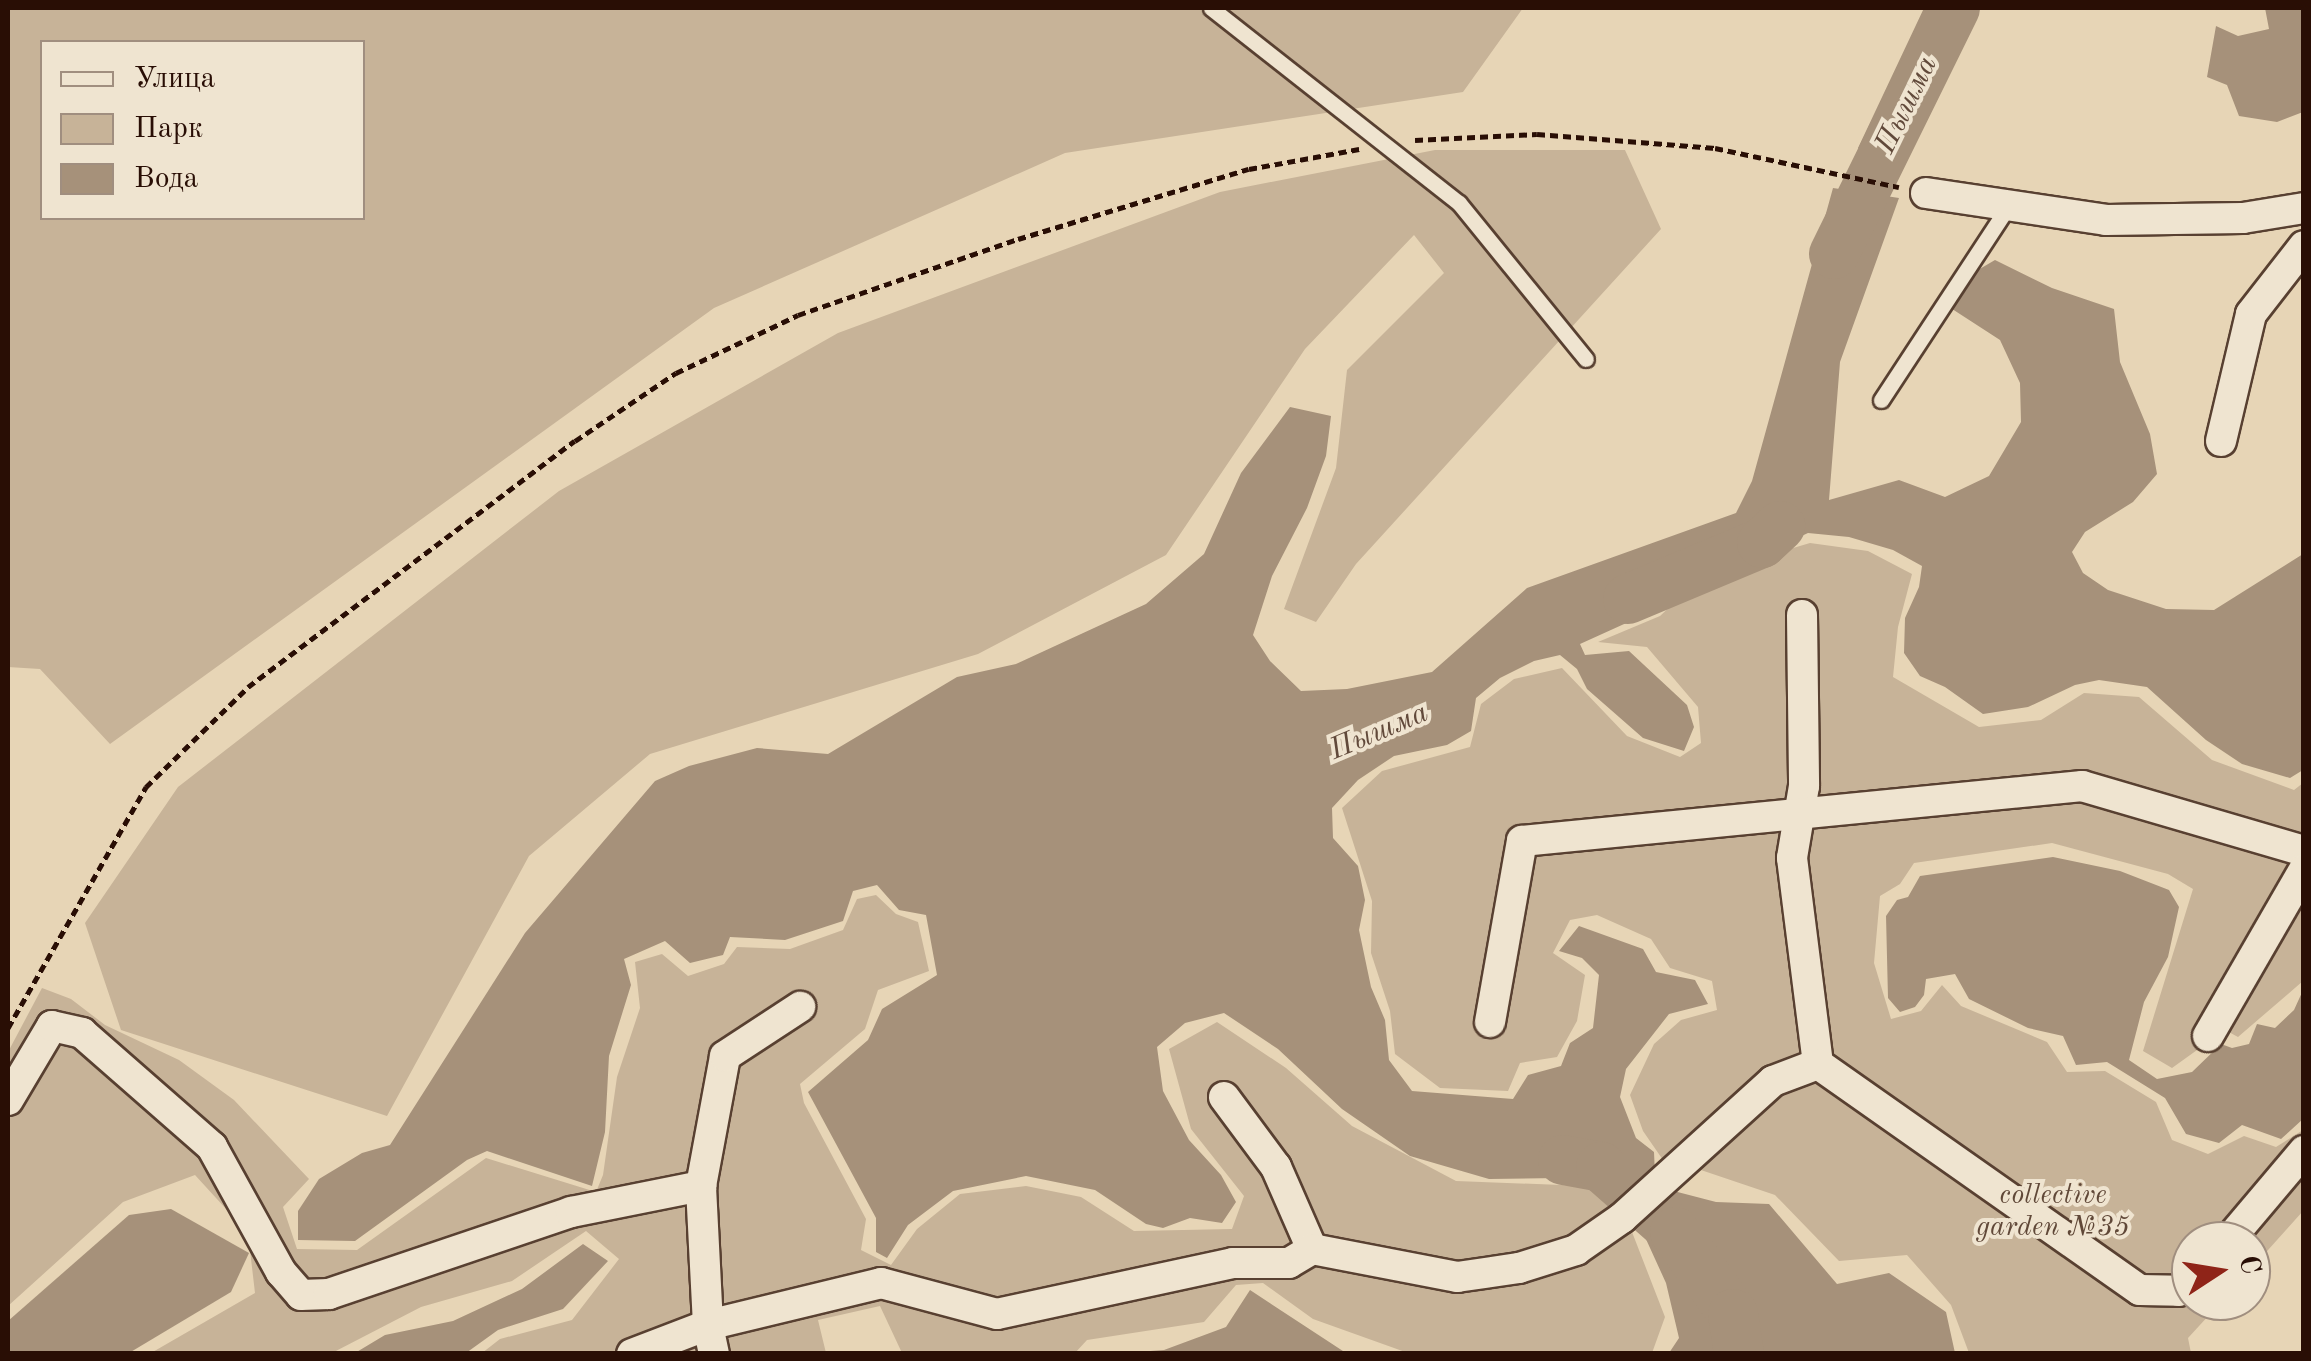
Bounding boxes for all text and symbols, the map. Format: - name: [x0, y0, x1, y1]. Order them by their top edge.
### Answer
- legend: [40, 40, 365, 220]
- water label: Пышма: [1868, 50, 1946, 160]
- text: Улица: [134, 64, 215, 94]
- text: Парк: [134, 114, 203, 144]
- text: Вода: [134, 164, 198, 194]
- water label: Пышма: [1324, 695, 1434, 769]
- park label: collective garden №35: [1976, 1179, 2130, 1245]
- north arrow: [2171, 1221, 2271, 1321]
- text: С: [2233, 1253, 2264, 1277]

